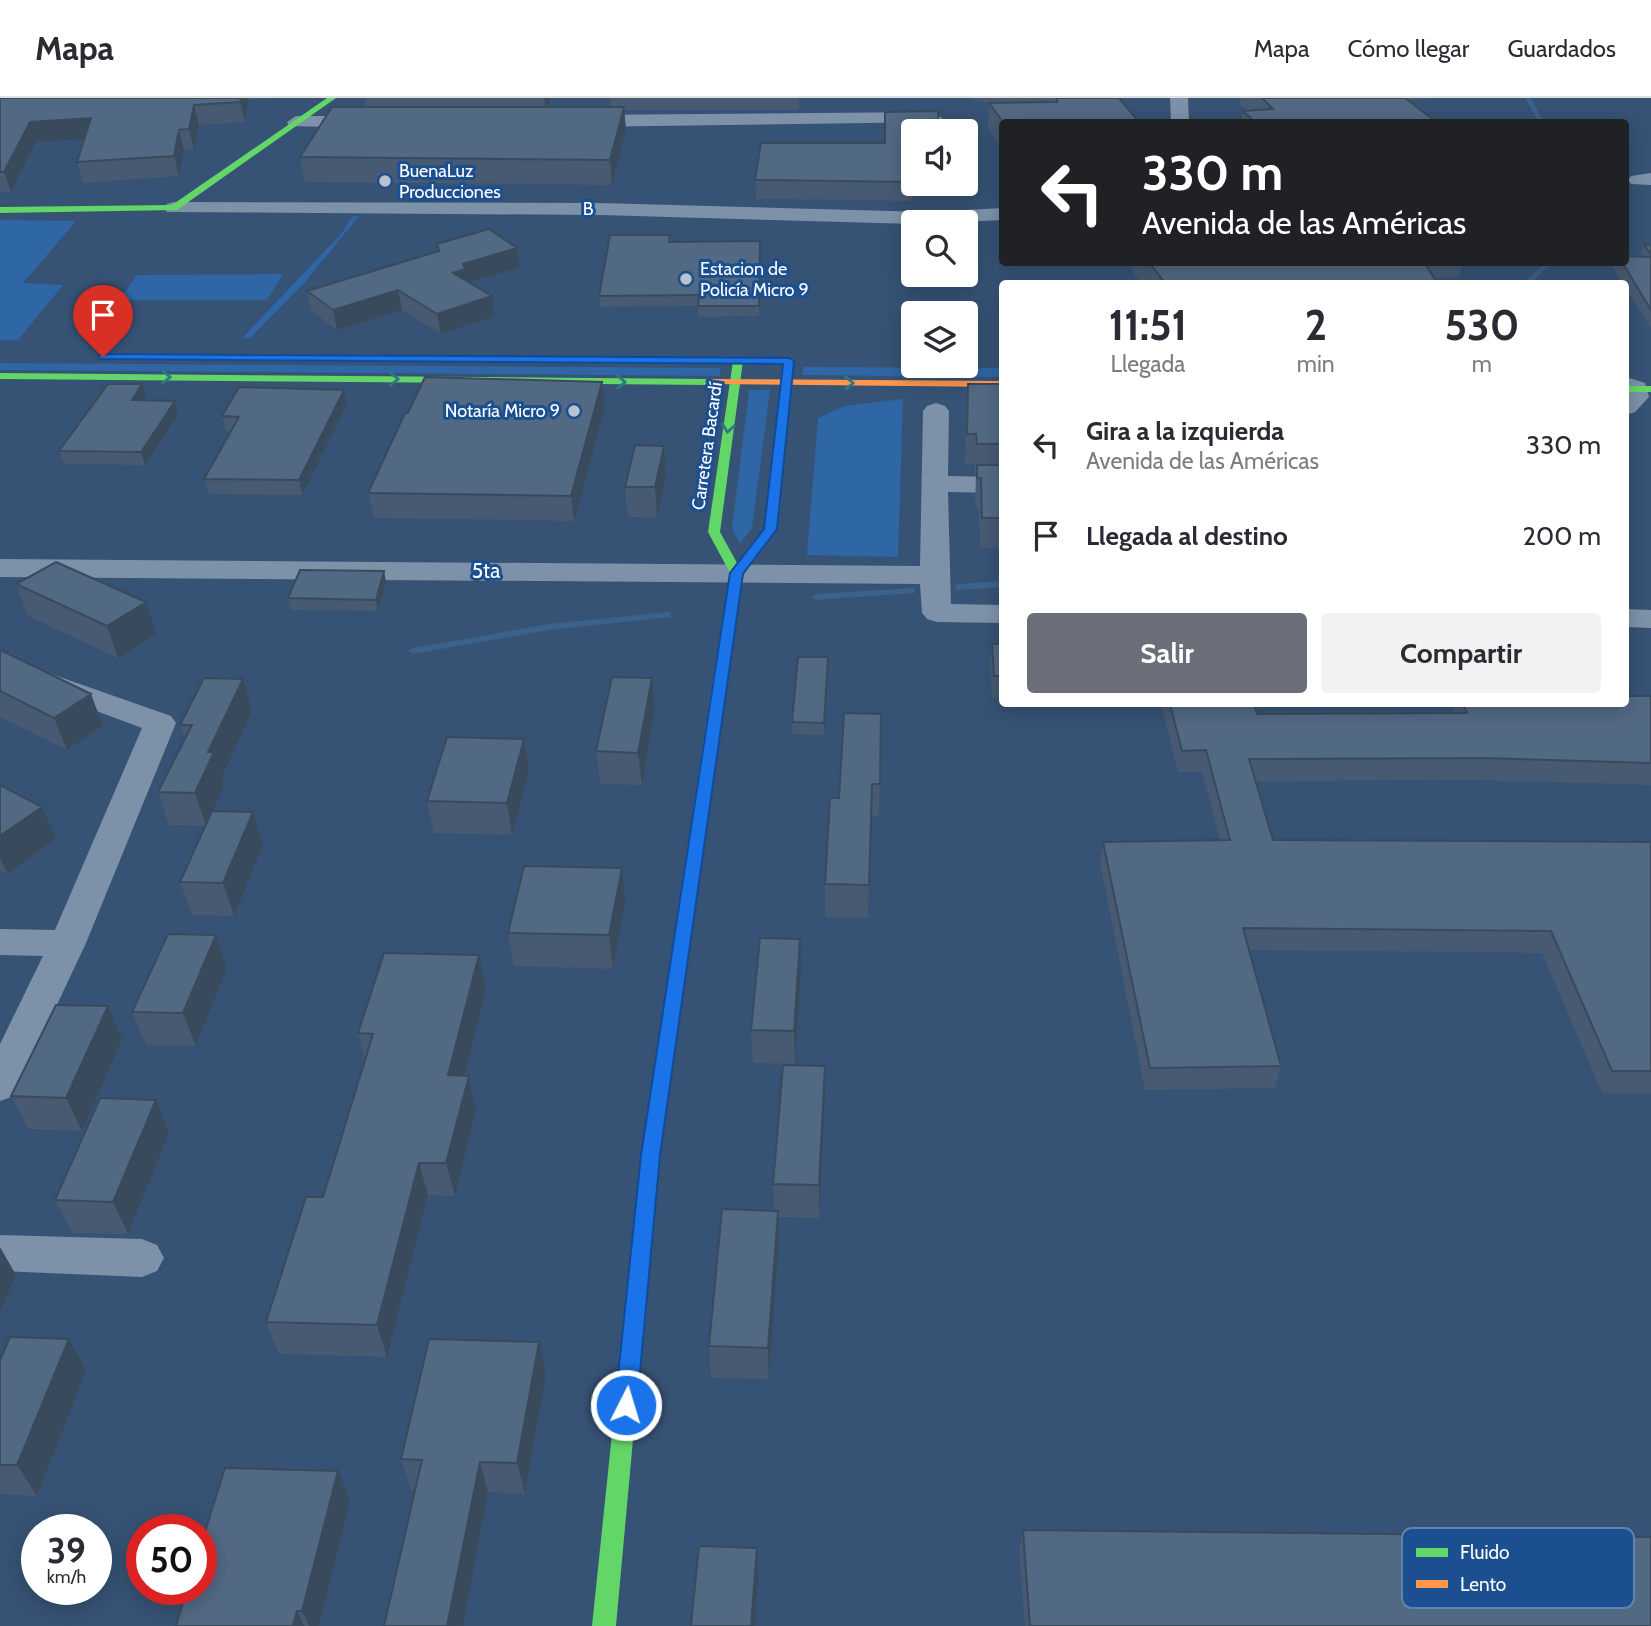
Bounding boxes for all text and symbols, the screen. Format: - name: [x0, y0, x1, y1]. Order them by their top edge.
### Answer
- text: Mapa: [35, 28, 114, 68]
- text: Mapa: [1254, 34, 1310, 63]
- text: Cómo llegar: [1348, 34, 1469, 63]
- text: Guardados: [1507, 34, 1616, 63]
- map controls: [901, 119, 978, 378]
- button: sound: [901, 119, 978, 196]
- text: 330 m: [1142, 143, 1283, 202]
- icon: left: [1027, 147, 1118, 238]
- place label: BuenaLuz Producciones: [399, 160, 501, 203]
- marker: BuenaLuz Producciones: [377, 173, 393, 189]
- street label: B: [583, 198, 594, 220]
- text: Avenida de las Américas: [1142, 203, 1466, 242]
- button: search: [901, 210, 978, 287]
- place label: Estacion de Policía Micro 9: [700, 258, 809, 301]
- marker: Estacion de Policía Micro 9: [678, 271, 694, 287]
- pin: [73, 285, 133, 357]
- icon: arrive: [84, 296, 122, 334]
- text: 11:51: [1109, 299, 1187, 351]
- text: 2: [1305, 299, 1327, 351]
- text: 530: [1444, 299, 1519, 351]
- button: layers: [901, 301, 978, 378]
- text: Llegada: [1110, 350, 1185, 378]
- text: min: [1297, 350, 1335, 378]
- text: m: [1472, 350, 1492, 378]
- one-way arrow: [161, 369, 172, 385]
- one-way arrow: [388, 372, 399, 387]
- one-way arrow: [616, 374, 627, 390]
- one-way arrow: [844, 375, 854, 391]
- street label: Carretera Bacardí: [687, 380, 727, 511]
- place label: Notaría Micro 9: [445, 400, 560, 422]
- marker: Notaría Micro 9: [566, 403, 582, 419]
- text: Gira a la izquierda: [1086, 415, 1284, 447]
- one-way arrow: [721, 422, 736, 434]
- icon: left: [1027, 426, 1065, 464]
- text: 330 m: [1526, 429, 1601, 461]
- text: Avenida de las Américas: [1086, 447, 1319, 475]
- icon: arrive: [1027, 517, 1065, 555]
- text: Llegada al destino: [1086, 520, 1288, 552]
- text: 200 m: [1522, 520, 1601, 552]
- street label: 5ta: [472, 558, 500, 583]
- button: Salir: [1027, 613, 1307, 693]
- button: Compartir: [1321, 613, 1601, 693]
- position arrow: [589, 1368, 663, 1442]
- speed limit sign: 50: [126, 1514, 217, 1605]
- legend: [1402, 1528, 1634, 1608]
- text: 39: [47, 1529, 86, 1572]
- text: Fluido: [1460, 1541, 1509, 1564]
- text: km/h: [47, 1566, 86, 1588]
- text: Lento: [1460, 1573, 1506, 1596]

